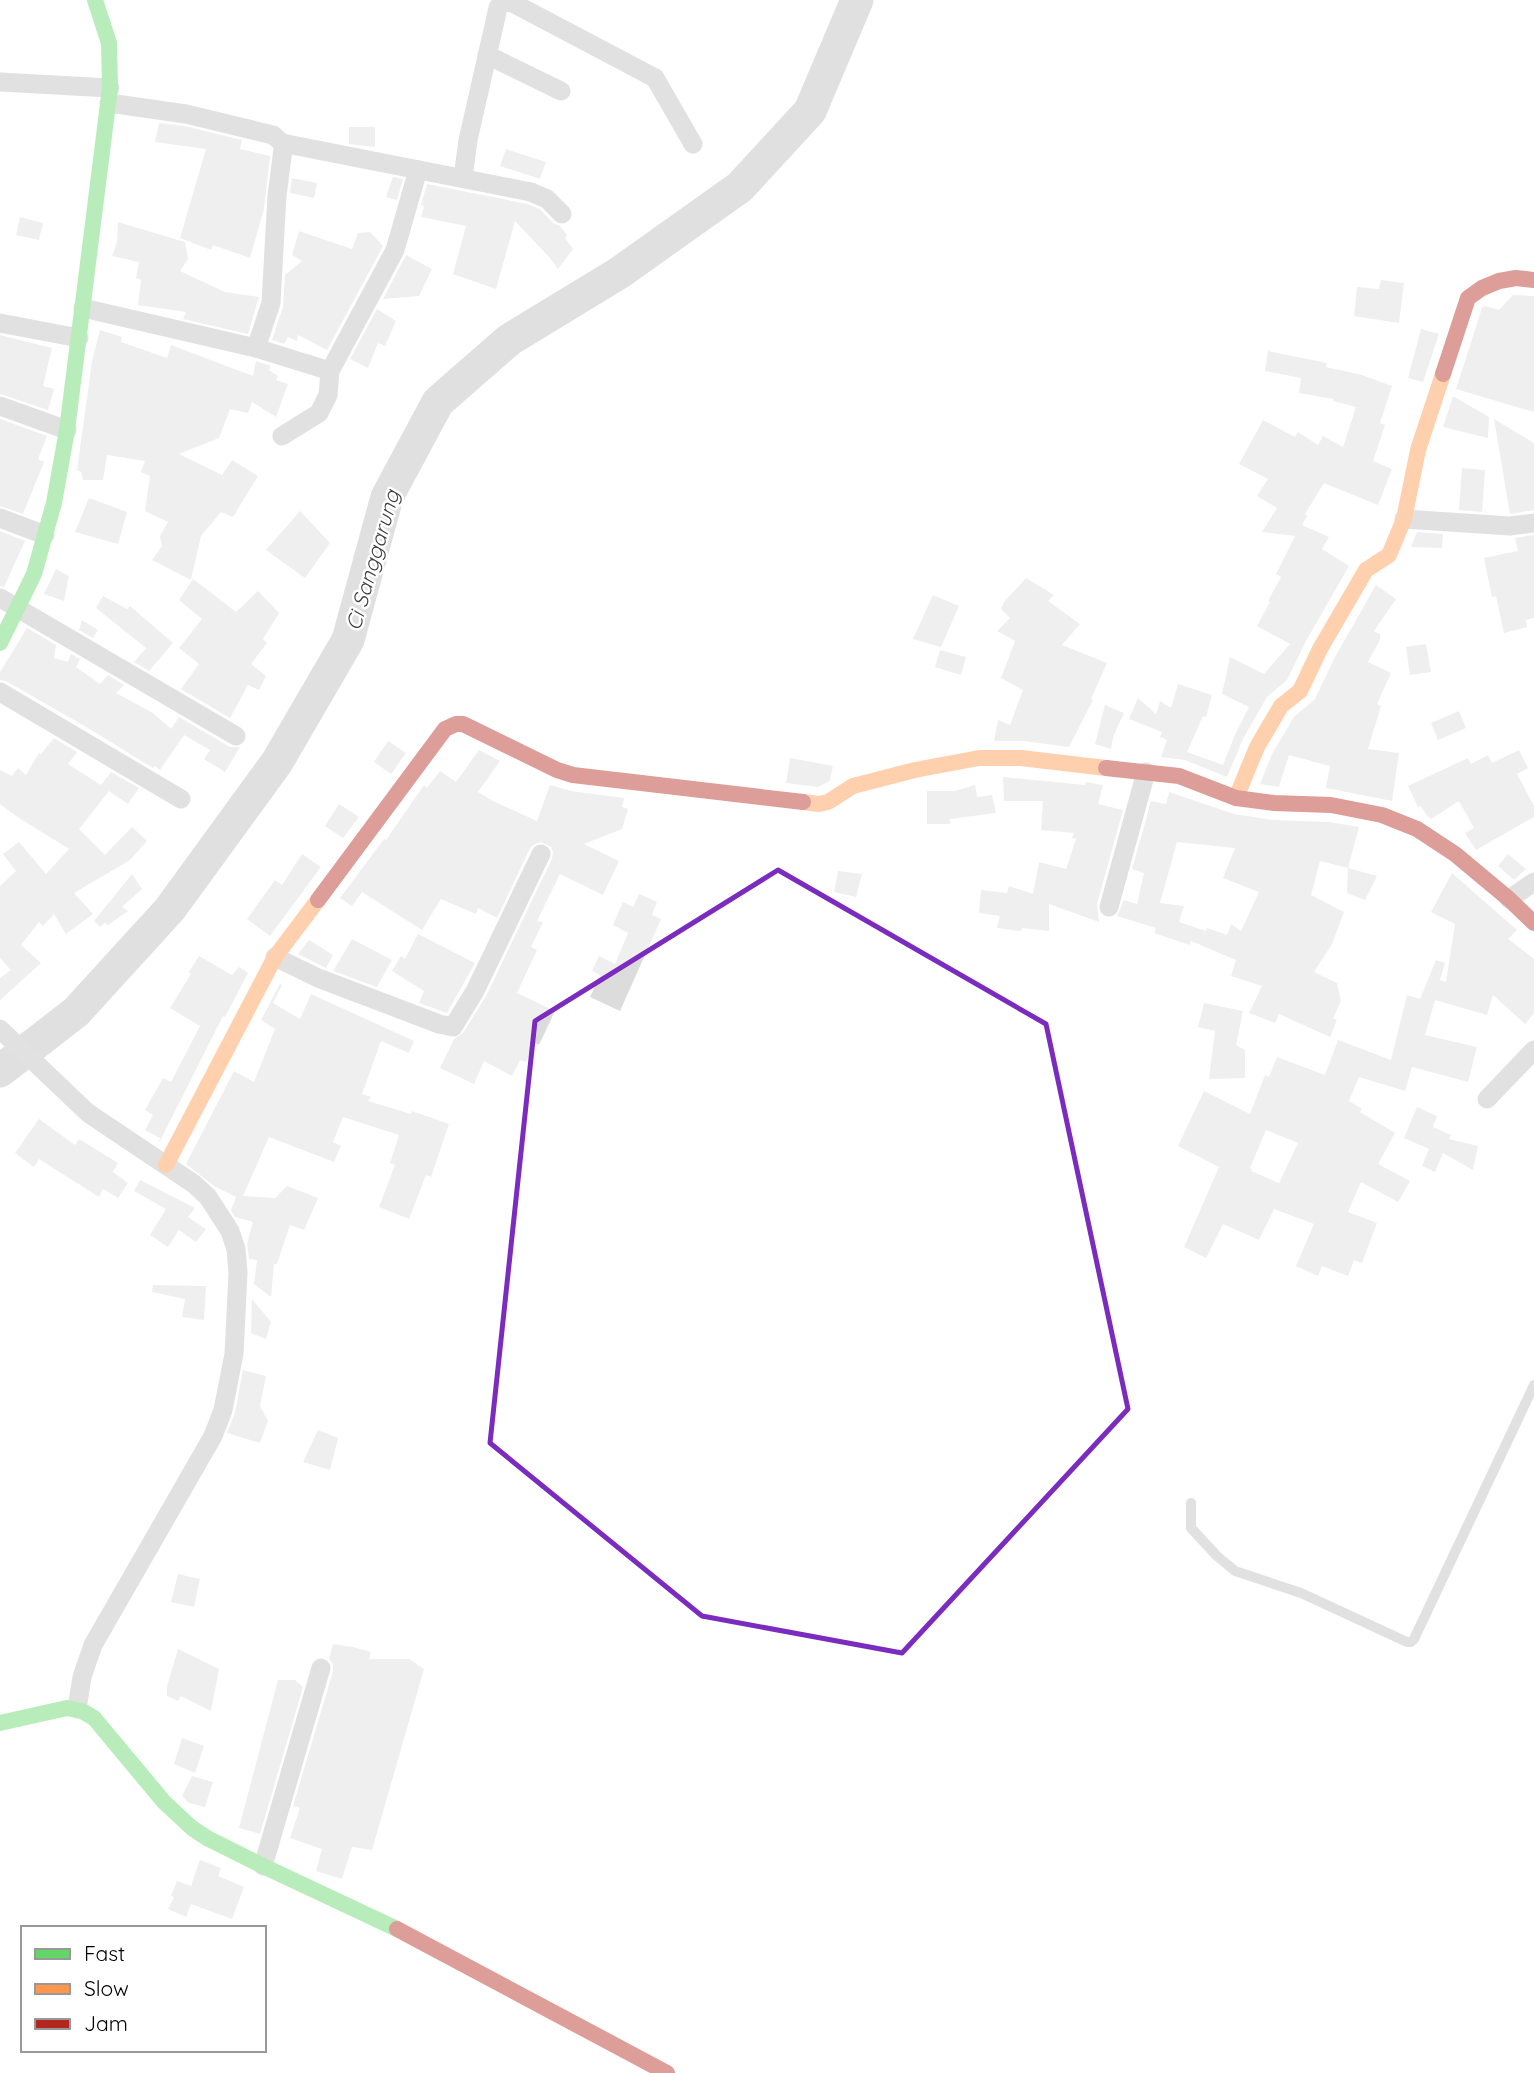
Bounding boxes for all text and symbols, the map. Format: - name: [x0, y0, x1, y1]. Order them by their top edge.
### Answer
- water label: Ci Sanggarung: [340, 485, 405, 633]
- legend: [21, 1926, 266, 2052]
- text: Fast: [84, 1940, 125, 1966]
- text: Slow: [84, 1975, 129, 2001]
- text: Jam: [84, 2010, 128, 2036]

